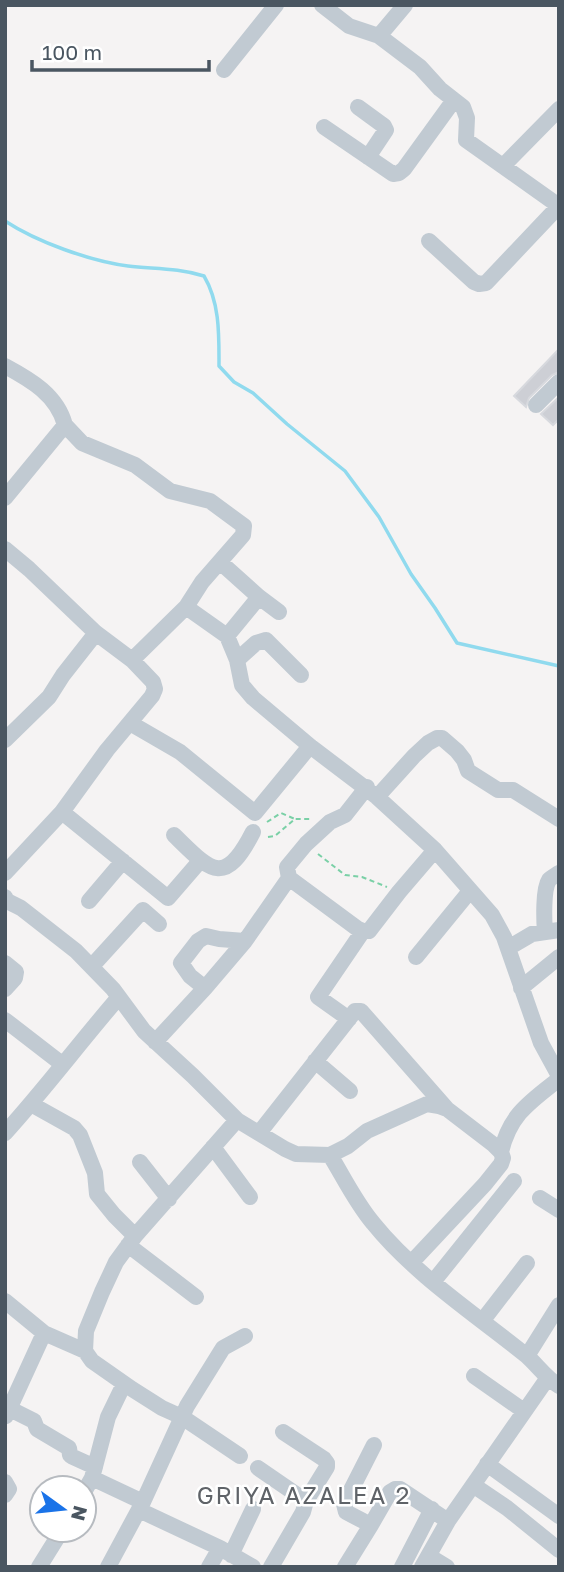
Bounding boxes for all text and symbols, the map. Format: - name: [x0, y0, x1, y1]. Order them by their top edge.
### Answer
- scale bar: [32, 28, 208, 72]
- text: 100 m: [42, 39, 102, 65]
- north arrow: [28, 1474, 98, 1544]
- district label: GRIYA AZALEA 2: [197, 1480, 411, 1509]
- text: N: [67, 1504, 93, 1523]

